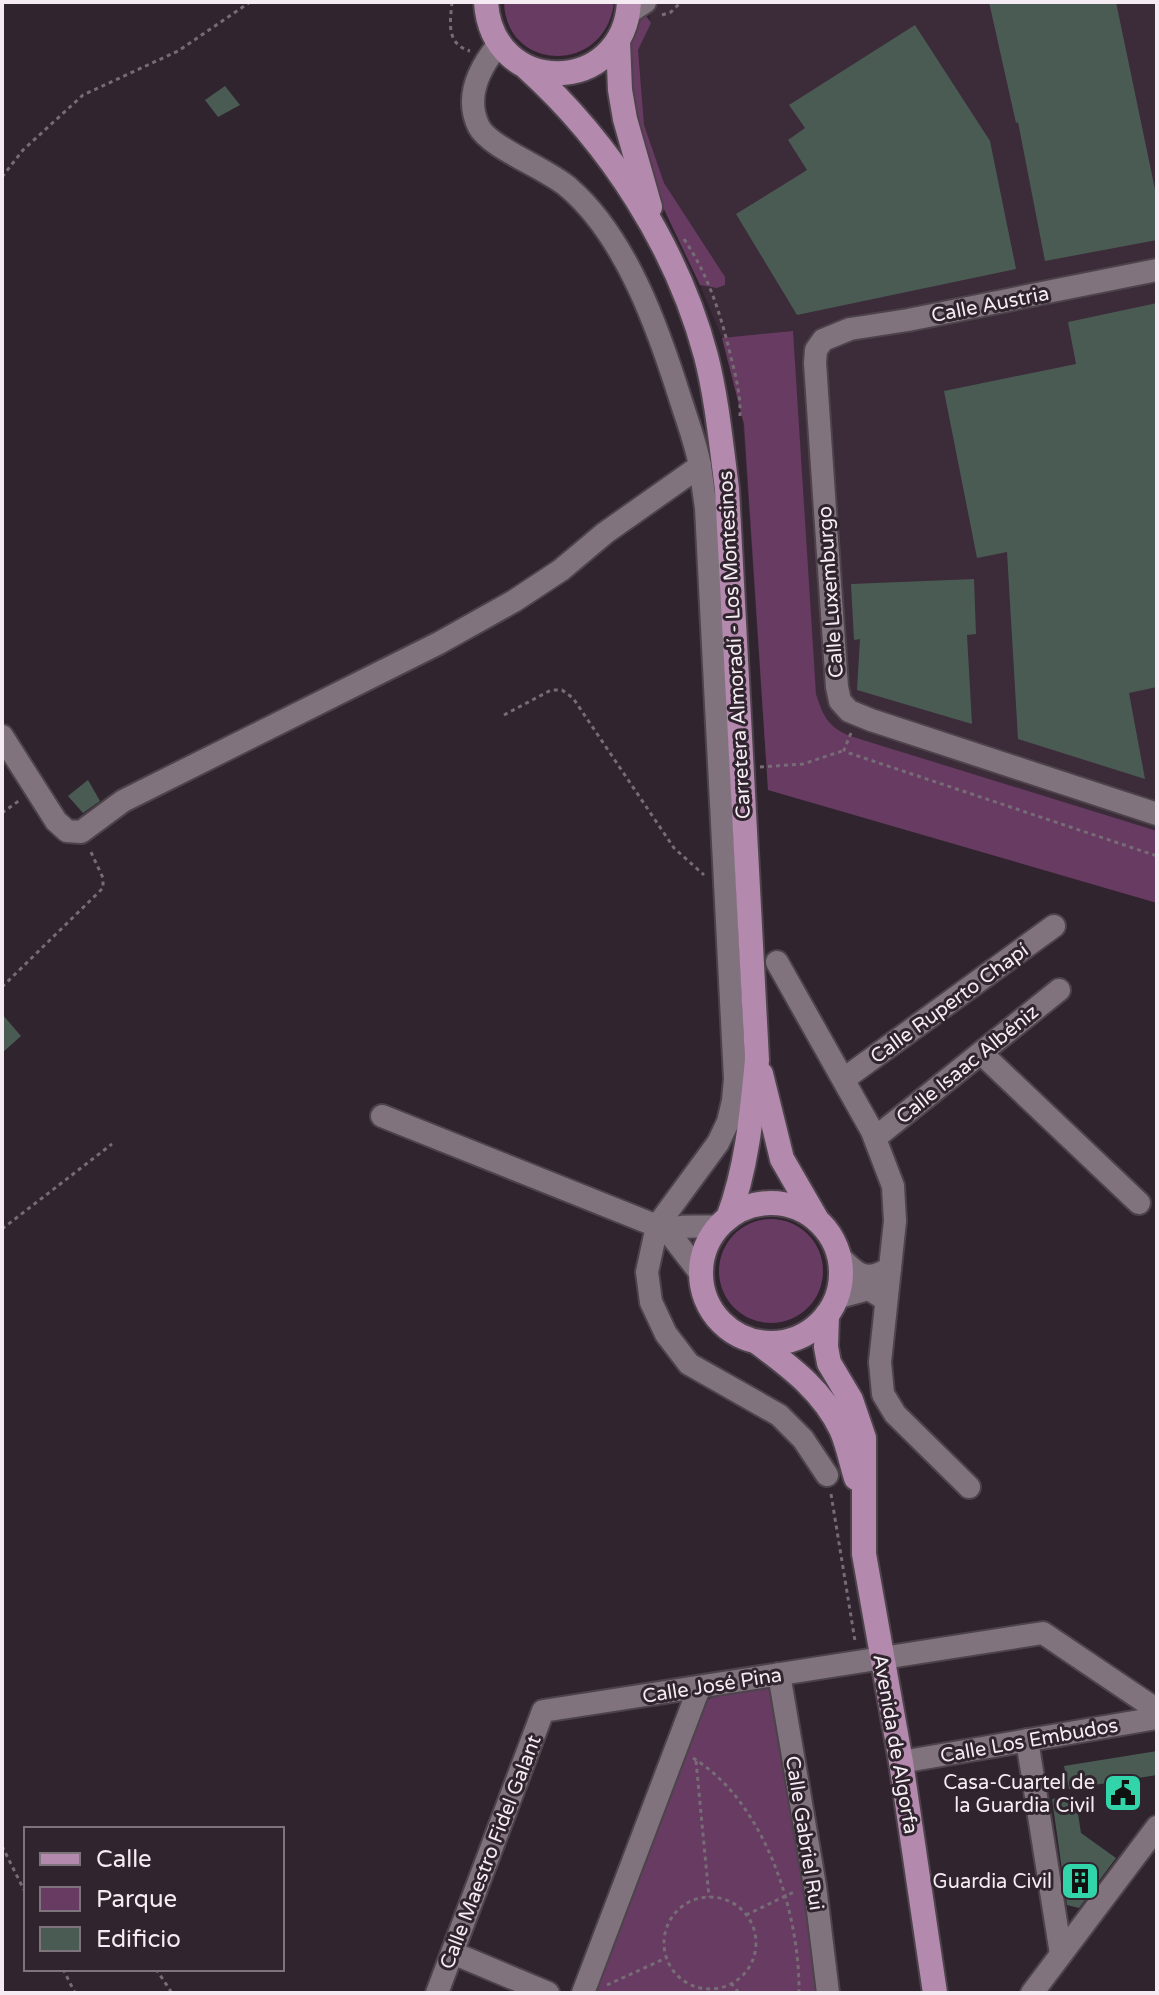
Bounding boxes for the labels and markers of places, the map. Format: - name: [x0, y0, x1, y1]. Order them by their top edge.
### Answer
- place label: Casa-Cuartel de la Guardia Civil: [943, 1771, 1095, 1818]
- public building icon: Casa-Cuartel de la Guardia Civil: [1102, 1772, 1144, 1814]
- building icon: Guardia Civil: [1059, 1860, 1101, 1902]
- place label: Guardia Civil: [933, 1870, 1052, 1894]

